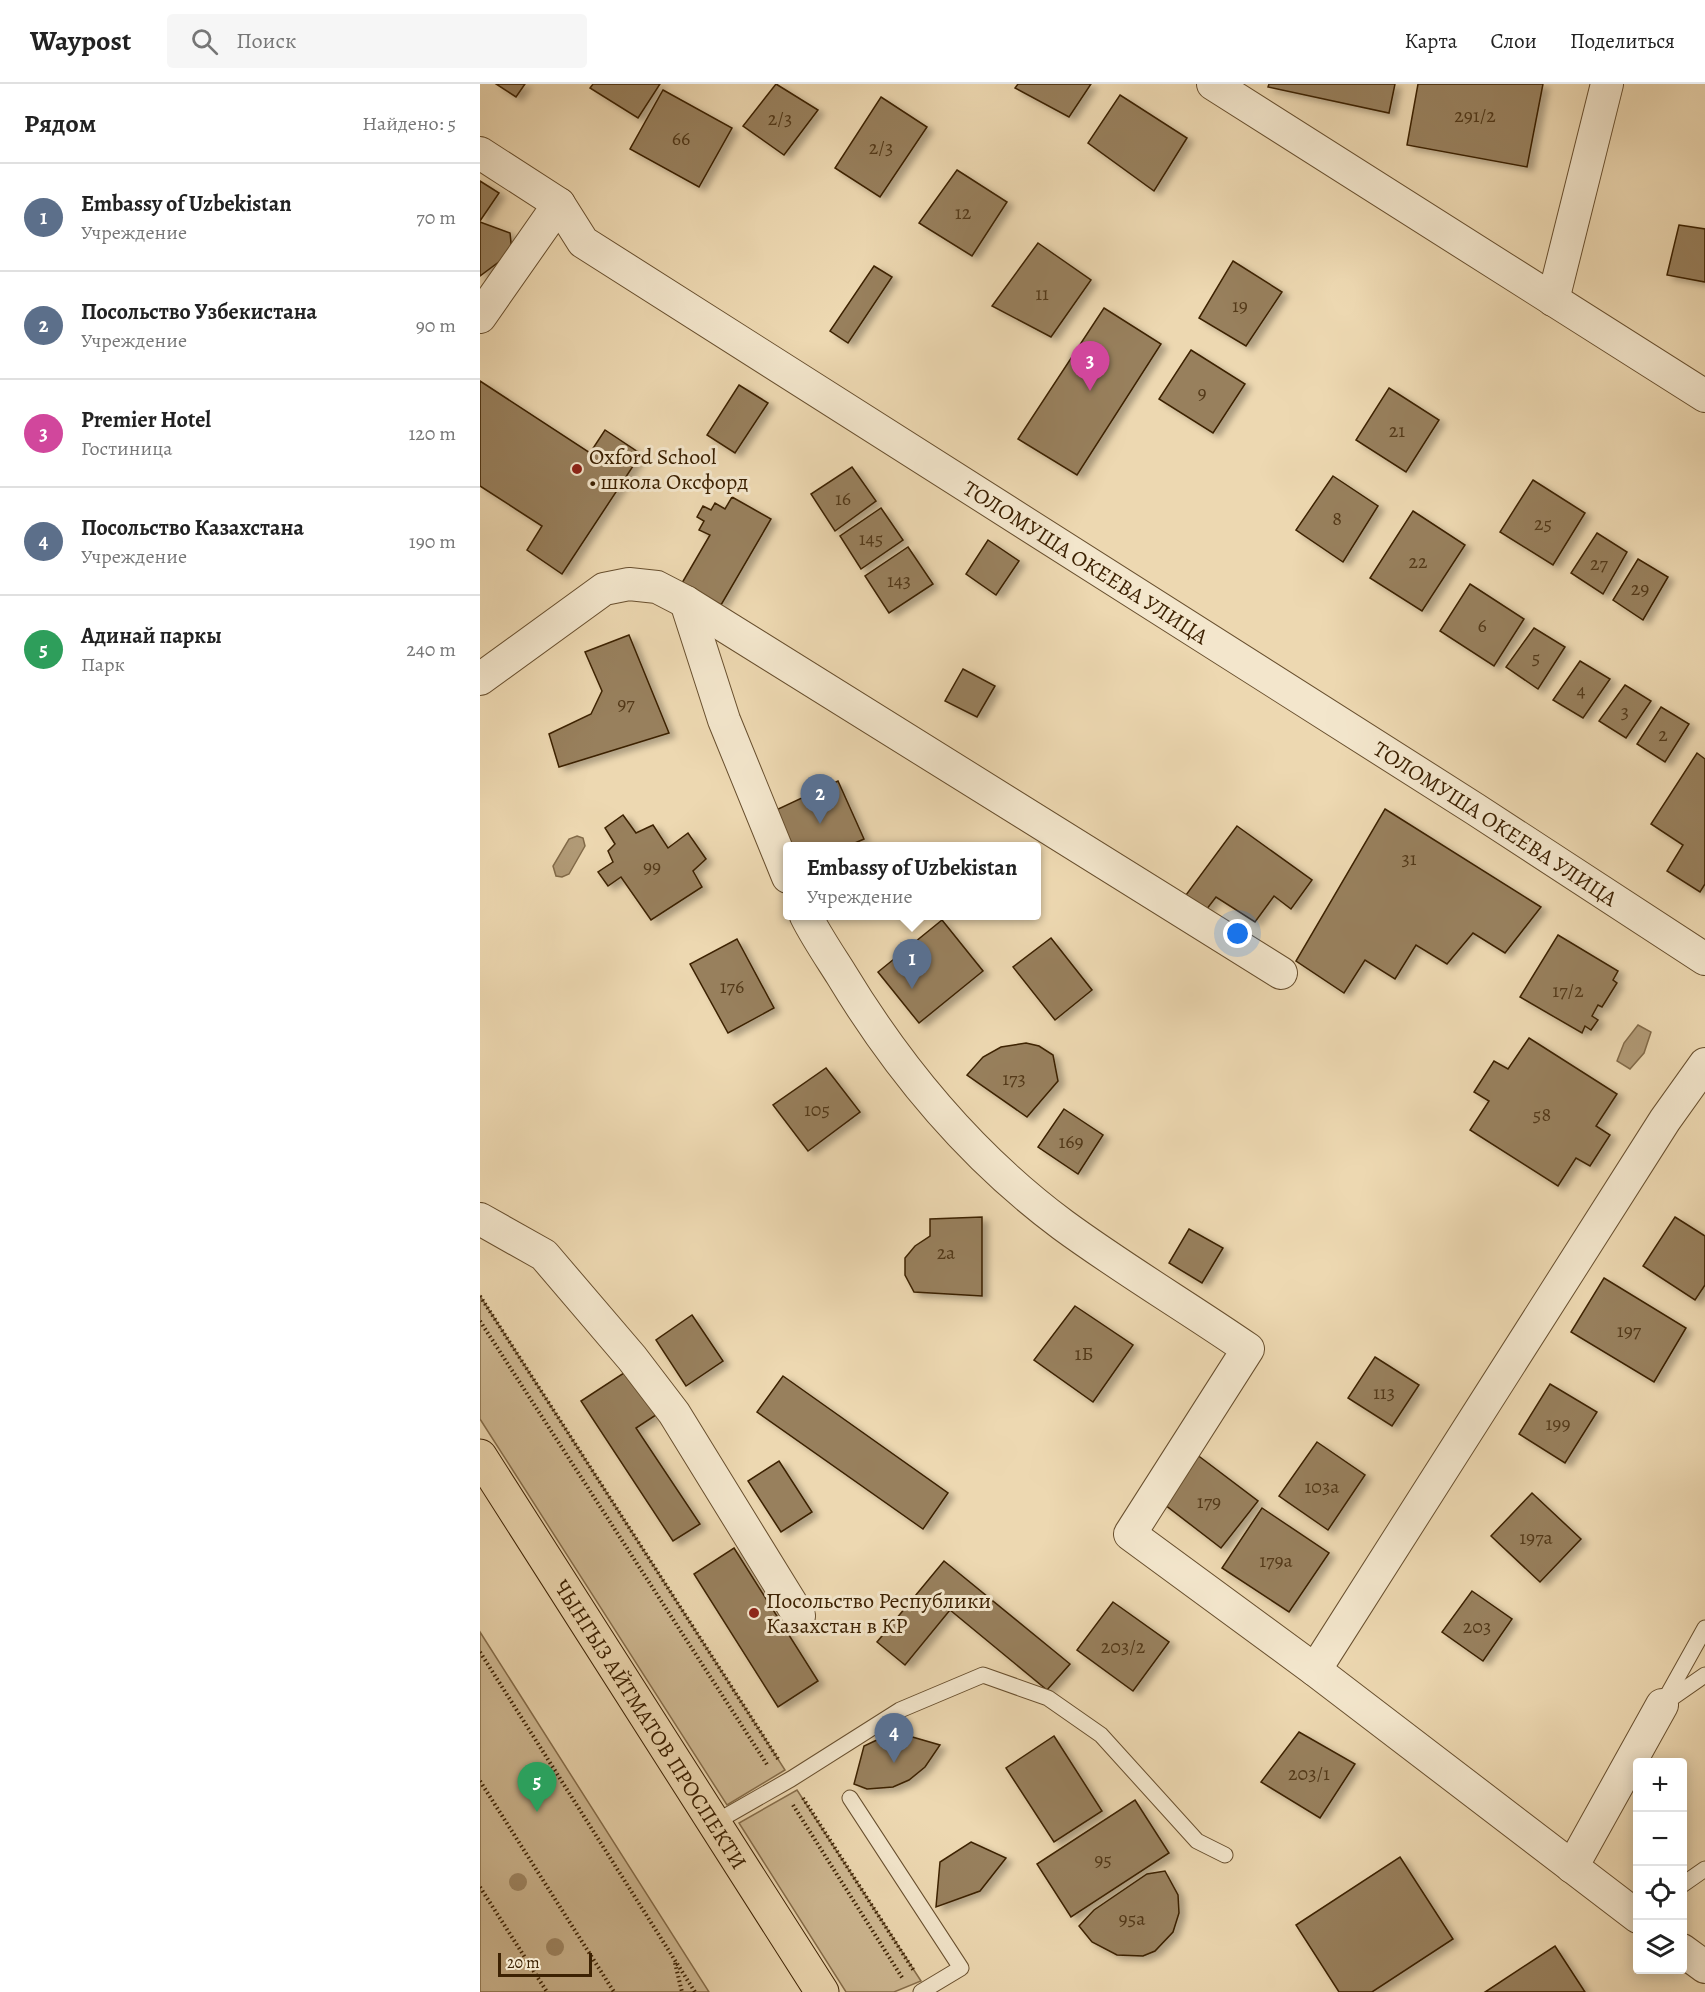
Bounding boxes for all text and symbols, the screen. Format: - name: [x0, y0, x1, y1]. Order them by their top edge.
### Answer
- search box: [167, 14, 587, 68]
- text: Waypost: [30, 22, 131, 60]
- icon: search: [188, 25, 221, 58]
- text: Поиск: [236, 26, 296, 56]
- text: Карта: [1404, 27, 1457, 55]
- text: Слои: [1490, 27, 1537, 55]
- text: Поделиться: [1570, 27, 1675, 55]
- house number: 291/2: [1454, 102, 1496, 129]
- house number: 2/3: [768, 105, 792, 132]
- text: Рядом: [24, 106, 96, 141]
- text: Найдено: 5: [362, 110, 456, 137]
- house number: 66: [672, 125, 690, 152]
- house number: 2/3: [869, 134, 893, 161]
- text: Embassy of Uzbekistan: [81, 189, 292, 219]
- house number: 12: [955, 199, 972, 226]
- text: 1: [40, 204, 47, 231]
- text: 70 m: [416, 204, 456, 231]
- text: Учреждение: [81, 219, 187, 246]
- house number: 11: [1035, 280, 1049, 307]
- house number: 19: [1232, 292, 1248, 319]
- text: Посольство Узбекистана: [81, 297, 317, 327]
- text: 2: [39, 312, 48, 339]
- text: 90 m: [416, 312, 456, 339]
- text: Учреждение: [81, 327, 187, 354]
- pin: 3: [1070, 342, 1110, 391]
- house number: 9: [1197, 379, 1207, 406]
- text: Premier Hotel: [81, 405, 211, 435]
- house number: 21: [1389, 417, 1405, 444]
- text: 3: [39, 420, 48, 447]
- text: 120 m: [408, 420, 456, 447]
- text: Гостиница: [81, 435, 173, 462]
- place label: Oxford School • школа Оксфорд: [589, 442, 748, 497]
- marker: Oxford School • школа Оксфорд: [570, 462, 584, 476]
- street label: ТОЛОМУША ОКЕЕВА УЛИЦА: [957, 474, 1215, 652]
- house number: 16: [835, 485, 851, 512]
- house number: 8: [1332, 505, 1342, 532]
- house number: 25: [1534, 510, 1552, 537]
- text: Посольство Казахстана: [81, 513, 304, 543]
- house number: 145: [859, 525, 883, 552]
- text: 4: [39, 528, 48, 555]
- text: 190 m: [409, 528, 456, 555]
- text: Учреждение: [81, 543, 187, 570]
- house number: 22: [1409, 548, 1428, 575]
- house number: 27: [1590, 550, 1609, 577]
- house number: 143: [887, 567, 911, 594]
- house number: 29: [1631, 575, 1649, 602]
- house number: 6: [1477, 612, 1487, 639]
- text: Адинай паркы: [81, 621, 222, 651]
- text: 5: [39, 636, 48, 663]
- text: 240 m: [406, 636, 456, 663]
- house number: 5: [1532, 644, 1540, 671]
- text: Парк: [81, 651, 125, 678]
- house number: 4: [1576, 677, 1586, 704]
- house number: 97: [617, 690, 635, 717]
- house number: 3: [1621, 698, 1629, 725]
- house number: 2: [1658, 721, 1668, 748]
- street label: ТОЛОМУША ОКЕЕВА УЛИЦА: [1367, 734, 1624, 914]
- pin: 2: [800, 774, 840, 824]
- popup: [783, 842, 1041, 920]
- house number: 31: [1401, 845, 1417, 872]
- house number: 99: [643, 853, 661, 880]
- text: Embassy of Uzbekistan: [807, 853, 1017, 883]
- text: Учреждение: [807, 883, 913, 910]
- your location: [1223, 919, 1252, 948]
- pin: 1: [892, 940, 932, 989]
- house number: 176: [720, 973, 744, 1000]
- house number: 17/2: [1552, 977, 1584, 1004]
- house number: 173: [1002, 1065, 1026, 1092]
- house number: 105: [804, 1096, 830, 1123]
- house number: 58: [1533, 1101, 1551, 1128]
- house number: 169: [1058, 1128, 1084, 1155]
- house number: 2а: [937, 1239, 956, 1266]
- house number: 197: [1617, 1317, 1642, 1344]
- house number: 1Б: [1075, 1340, 1093, 1367]
- house number: 113: [1373, 1379, 1395, 1406]
- house number: 199: [1545, 1410, 1571, 1437]
- house number: 103а: [1304, 1473, 1340, 1500]
- house number: 179: [1197, 1488, 1221, 1515]
- house number: 197а: [1519, 1524, 1554, 1551]
- house number: 179а: [1259, 1547, 1294, 1574]
- street label: ЧЫНГЫЗ АЙТМАТОВ ПРОСПЕКТИ: [547, 1574, 754, 1875]
- place label: Посольство Республики Казахстан в КР: [766, 1586, 991, 1641]
- marker: Посольство Республики Казахстан в КР: [747, 1606, 761, 1620]
- house number: 203: [1463, 1613, 1491, 1640]
- house number: 203/2: [1101, 1633, 1146, 1660]
- pin: 4: [874, 1714, 914, 1763]
- map controls: [1633, 1758, 1687, 1974]
- button: +: [1633, 1758, 1687, 1812]
- house number: 203/1: [1288, 1760, 1330, 1787]
- pin: 5: [518, 1762, 556, 1812]
- button: −: [1633, 1812, 1687, 1866]
- house number: 95: [1094, 1846, 1112, 1873]
- button: locate: [1633, 1866, 1687, 1920]
- house number: 95а: [1119, 1905, 1146, 1932]
- button: layers: [1633, 1920, 1687, 1974]
- scale bar: [498, 1950, 592, 1978]
- text: 20 m: [507, 1952, 540, 1974]

